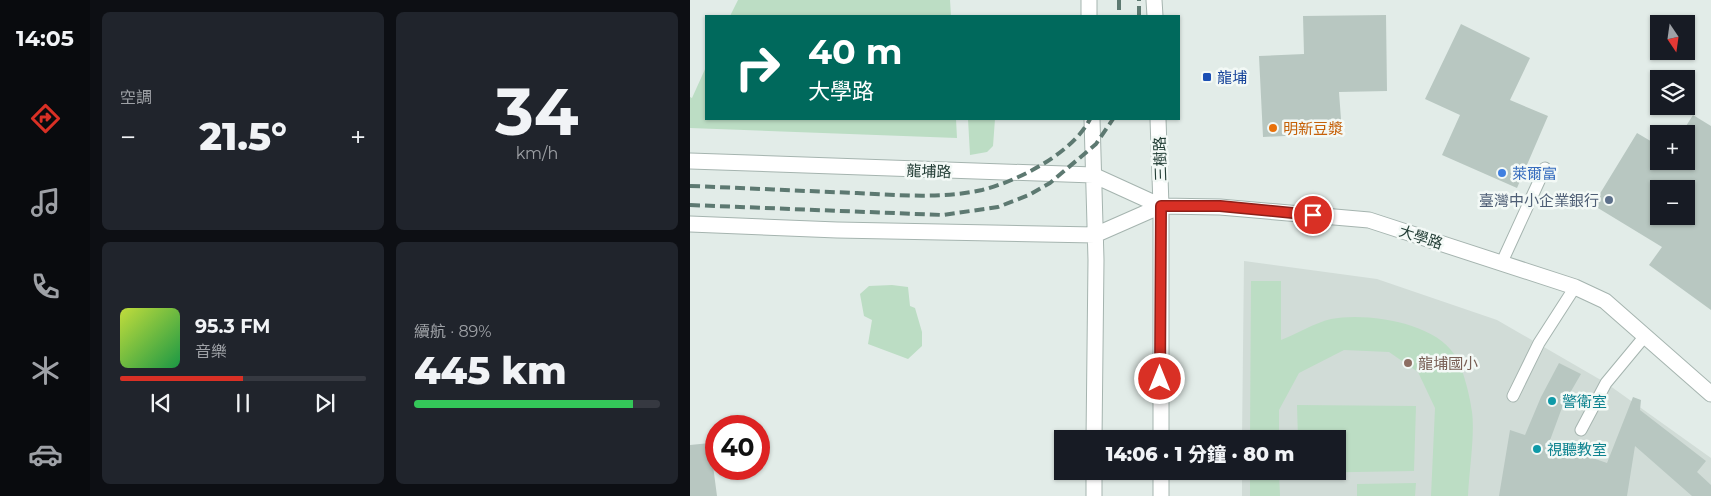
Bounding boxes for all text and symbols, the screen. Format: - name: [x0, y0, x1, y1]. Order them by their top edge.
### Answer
- north arrow: [1650, 15, 1695, 60]
- map controls: [1650, 15, 1695, 225]
- text: 14:05: [16, 25, 74, 52]
- text: 40 m: [808, 30, 903, 73]
- icon: right: [725, 35, 790, 100]
- place label: 龍埔: [1217, 68, 1247, 87]
- button: layers: [1650, 70, 1695, 115]
- marker: 龍埔: [1201, 71, 1213, 83]
- text: 34: [495, 72, 579, 151]
- text: 大學路: [808, 78, 874, 105]
- text: 空調: [120, 88, 152, 107]
- icon: directions: [28, 101, 63, 136]
- text: 21.5°: [199, 113, 287, 160]
- place label: 明新豆漿: [1283, 119, 1343, 138]
- text: −: [120, 120, 136, 154]
- text: +: [350, 120, 366, 154]
- marker: 明新豆漿: [1267, 122, 1279, 134]
- button: +: [1650, 125, 1695, 170]
- street label: 三樹路: [1150, 136, 1170, 182]
- text: km/h: [516, 144, 558, 163]
- street label: 龍埔路: [906, 161, 952, 181]
- place label: 萊爾富: [1512, 164, 1557, 183]
- marker: 萊爾富: [1496, 167, 1508, 179]
- button: −: [1650, 180, 1695, 225]
- icon: music: [28, 185, 63, 220]
- place label: 臺灣中小企業銀行: [1479, 191, 1599, 210]
- pin: [1292, 194, 1334, 236]
- marker: 臺灣中小企業銀行: [1603, 194, 1615, 206]
- icon: arrive: [1299, 201, 1327, 229]
- street label: 大學路: [1397, 221, 1445, 253]
- icon: phone: [28, 269, 63, 304]
- text: 95.3 FM: [195, 315, 271, 338]
- text: 續航 · 89%: [414, 322, 492, 341]
- text: 音樂: [195, 342, 227, 361]
- text: 445 km: [414, 347, 567, 394]
- position arrow: [1133, 352, 1185, 404]
- icon: climate: [28, 353, 63, 388]
- place label: 龍埔國小: [1418, 354, 1478, 373]
- marker: 龍埔國小: [1402, 357, 1414, 369]
- icon: previous: [147, 389, 175, 417]
- icon: pause: [229, 389, 257, 417]
- icon: next: [311, 389, 339, 417]
- place label: 警衛室: [1562, 392, 1607, 411]
- marker: 警衛室: [1546, 395, 1558, 407]
- speed limit sign: 40: [705, 415, 770, 480]
- icon: car: [28, 437, 63, 472]
- place label: 視聽教室: [1547, 440, 1607, 459]
- text: 14:06 · 1 分鐘 · 80 m: [1106, 443, 1294, 466]
- marker: 視聽教室: [1531, 443, 1543, 455]

